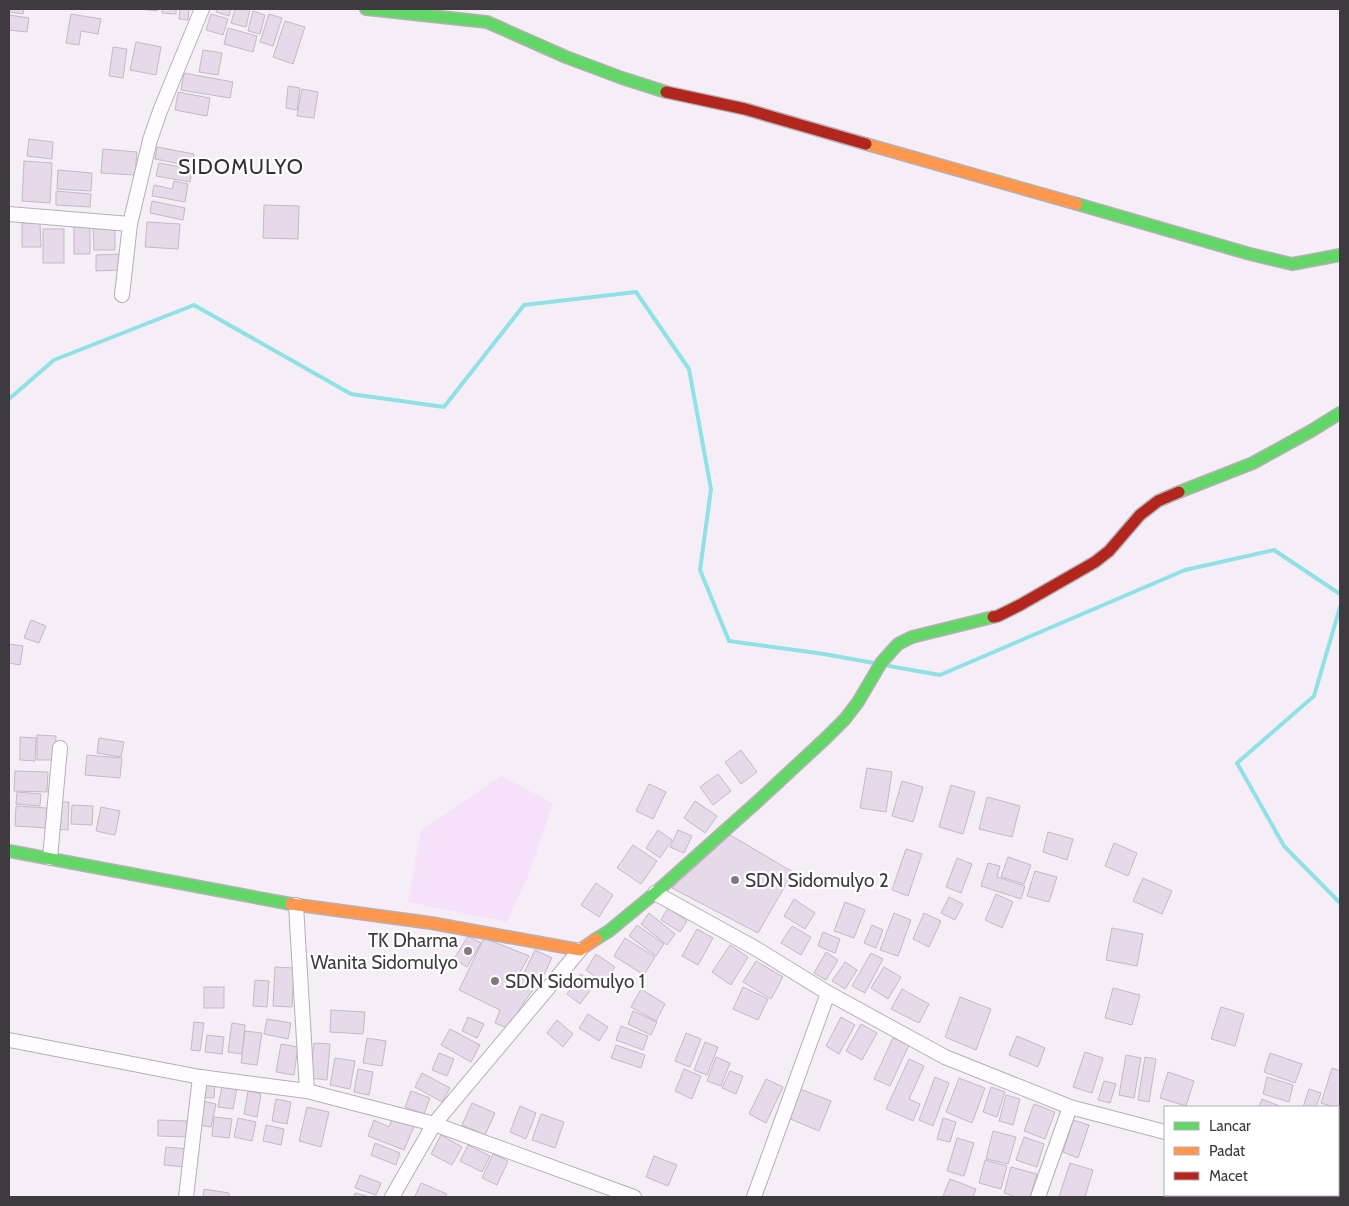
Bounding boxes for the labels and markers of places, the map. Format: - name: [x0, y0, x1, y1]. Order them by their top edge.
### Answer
- place label: SDN Sidomulyo 2: [745, 869, 889, 892]
- marker: SDN Sidomulyo 2: [729, 874, 741, 886]
- place label: TK Dharma Wanita Sidomulyo: [310, 929, 458, 974]
- marker: TK Dharma Wanita Sidomulyo: [462, 945, 474, 957]
- place label: SDN Sidomulyo 1: [505, 970, 645, 993]
- marker: SDN Sidomulyo 1: [489, 975, 501, 987]

